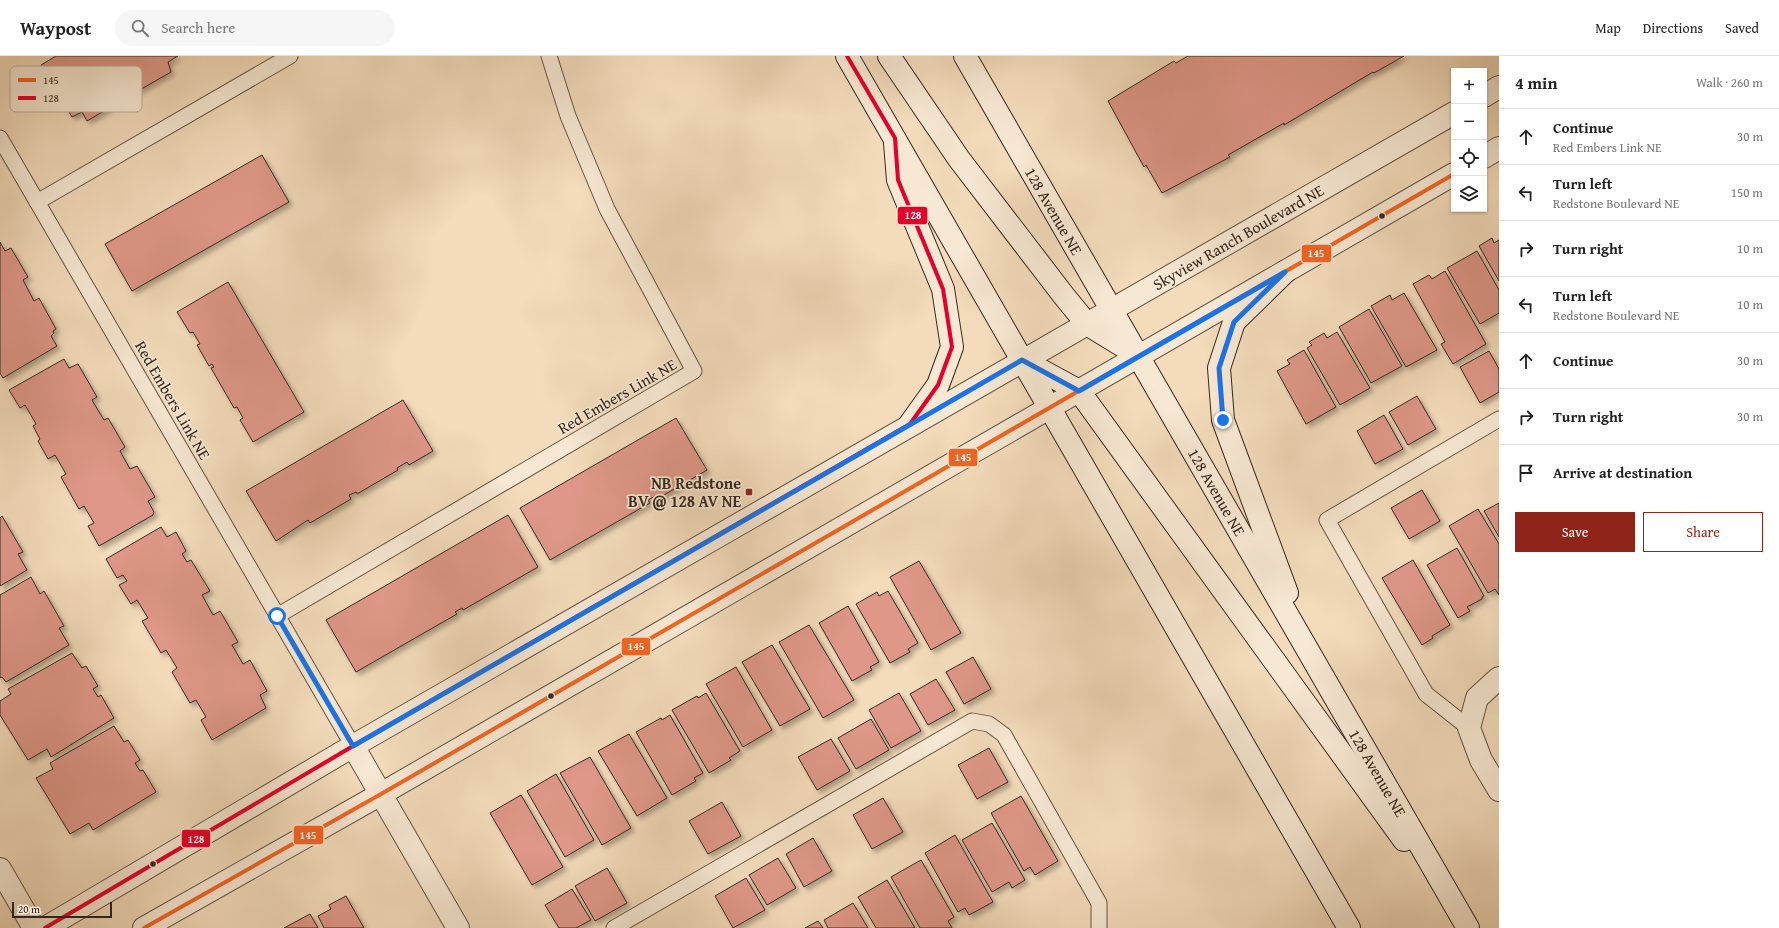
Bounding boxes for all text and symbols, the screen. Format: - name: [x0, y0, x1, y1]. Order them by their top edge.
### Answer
- search box: [115, 10, 395, 46]
- text: Waypost: [20, 14, 91, 42]
- icon: search: [129, 17, 151, 39]
- text: Search here: [161, 17, 235, 38]
- text: Map: [1595, 18, 1621, 38]
- text: Directions: [1643, 18, 1703, 38]
- text: Saved: [1725, 18, 1759, 38]
- legend: [10, 66, 142, 112]
- map controls: [1451, 68, 1487, 212]
- button: +: [1451, 68, 1487, 104]
- text: 4 min: [1515, 70, 1557, 95]
- text: 145: [43, 72, 59, 88]
- text: Walk · 260 m: [1696, 73, 1763, 92]
- text: 128: [43, 90, 59, 106]
- button: −: [1451, 104, 1487, 140]
- text: Continue: [1553, 117, 1614, 138]
- icon: ahead: [1515, 126, 1537, 148]
- text: 30 m: [1737, 127, 1763, 146]
- text: Red Embers Link NE: [1553, 138, 1662, 157]
- button: locate: [1451, 140, 1487, 176]
- street label: 128 Avenue NE: [1019, 163, 1089, 259]
- text: Turn left: [1553, 173, 1612, 194]
- button: layers: [1451, 176, 1487, 212]
- street label: Skyview Ranch Boulevard NE: [1148, 178, 1328, 296]
- icon: left: [1515, 182, 1537, 204]
- text: 150 m: [1731, 183, 1763, 202]
- text: Redstone Boulevard NE: [1553, 194, 1679, 213]
- line badge: 128: [897, 206, 928, 225]
- text: 128: [904, 207, 922, 223]
- unlabelled marker: [1377, 211, 1387, 221]
- icon: right: [1515, 238, 1537, 260]
- text: Turn right: [1553, 238, 1624, 259]
- text: 10 m: [1737, 239, 1763, 258]
- line badge: 145: [1301, 244, 1332, 263]
- text: 145: [1307, 245, 1325, 261]
- text: Turn left: [1553, 285, 1612, 306]
- icon: left: [1515, 294, 1537, 316]
- text: 10 m: [1737, 295, 1763, 314]
- text: Redstone Boulevard NE: [1553, 306, 1679, 325]
- street label: Red Embers Link NE: [129, 336, 217, 464]
- icon: ahead: [1515, 350, 1537, 372]
- text: Continue: [1553, 350, 1614, 371]
- text: 30 m: [1737, 351, 1763, 370]
- street label: Red Embers Link NE: [553, 352, 681, 440]
- icon: right: [1515, 406, 1537, 428]
- text: Turn right: [1553, 406, 1624, 427]
- text: 30 m: [1737, 407, 1763, 426]
- route end: [1214, 411, 1232, 429]
- street label: 128 Avenue NE: [1182, 444, 1252, 540]
- line badge: 145: [948, 448, 978, 467]
- text: 145: [954, 449, 972, 465]
- icon: arrive: [1515, 462, 1537, 484]
- text: Arrive at destination: [1553, 462, 1692, 483]
- place label: NB Redstone BV @ 128 AV NE: [628, 471, 741, 513]
- marker: NB Redstone BV @ 128 AV NE: [744, 487, 754, 497]
- button: Save: [1515, 512, 1635, 552]
- button: Share: [1643, 512, 1763, 552]
- route start: [268, 607, 286, 625]
- line badge: 145: [621, 637, 651, 656]
- text: 145: [627, 638, 645, 654]
- unlabelled marker: [546, 691, 556, 701]
- street label: 128 Avenue NE: [1343, 725, 1413, 821]
- line badge: 145: [293, 825, 324, 845]
- text: 145: [299, 827, 317, 843]
- line badge: 128: [181, 829, 211, 848]
- text: 128: [187, 831, 205, 847]
- unlabelled marker: [148, 859, 158, 869]
- scale bar: [12, 900, 112, 919]
- text: 20 m: [18, 901, 40, 917]

